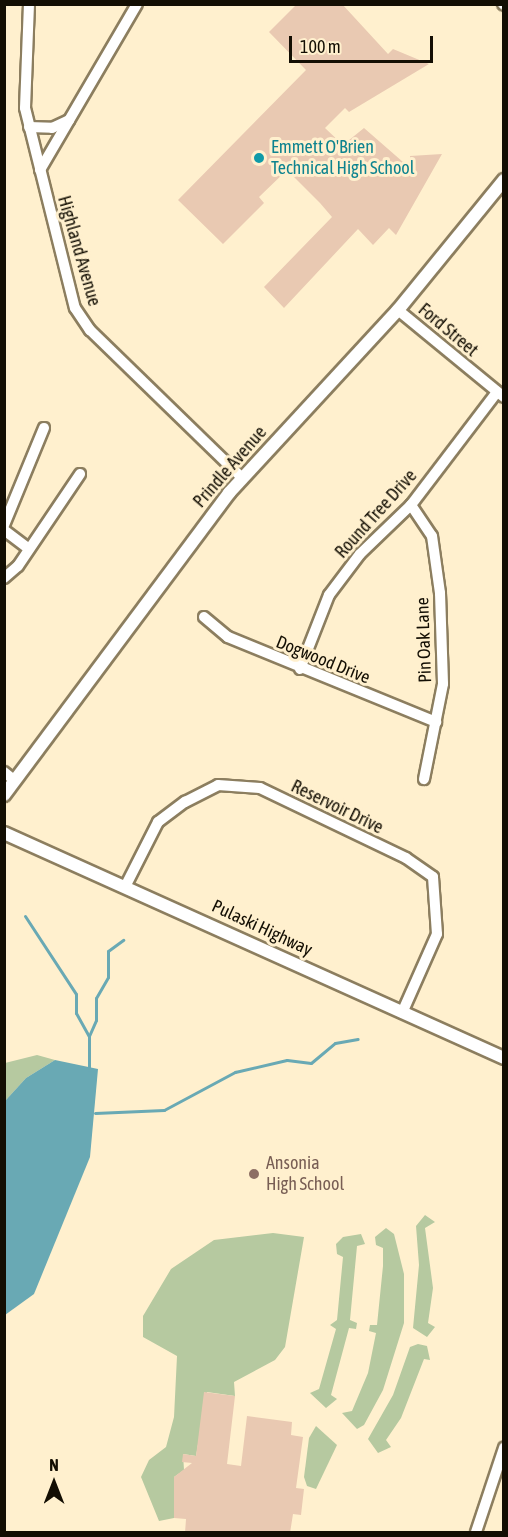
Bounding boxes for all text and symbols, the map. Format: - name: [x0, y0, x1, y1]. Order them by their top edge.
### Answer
- scale bar: [292, 24, 436, 62]
- text: 100 m: [300, 36, 341, 57]
- place label: Emmett O'Brien Technical High School: [271, 137, 415, 180]
- marker: Emmett O'Brien Technical High School: [252, 151, 266, 165]
- street label: Highland Avenue: [53, 193, 105, 309]
- street label: Ford Street: [414, 299, 482, 361]
- street label: Prindle Avenue: [189, 422, 271, 512]
- street label: Round Tree Drive: [331, 465, 421, 563]
- street label: Pin Oak Lane: [412, 597, 436, 683]
- street label: Dogwood Drive: [273, 631, 373, 689]
- street label: Reservoir Drive: [288, 775, 386, 839]
- street label: Pulaski Highway: [208, 895, 316, 961]
- place label: Ansonia High School: [266, 1153, 344, 1196]
- marker: Ansonia High School: [247, 1167, 261, 1181]
- north arrow: [24, 1453, 84, 1513]
- text: N: [49, 1456, 59, 1474]

